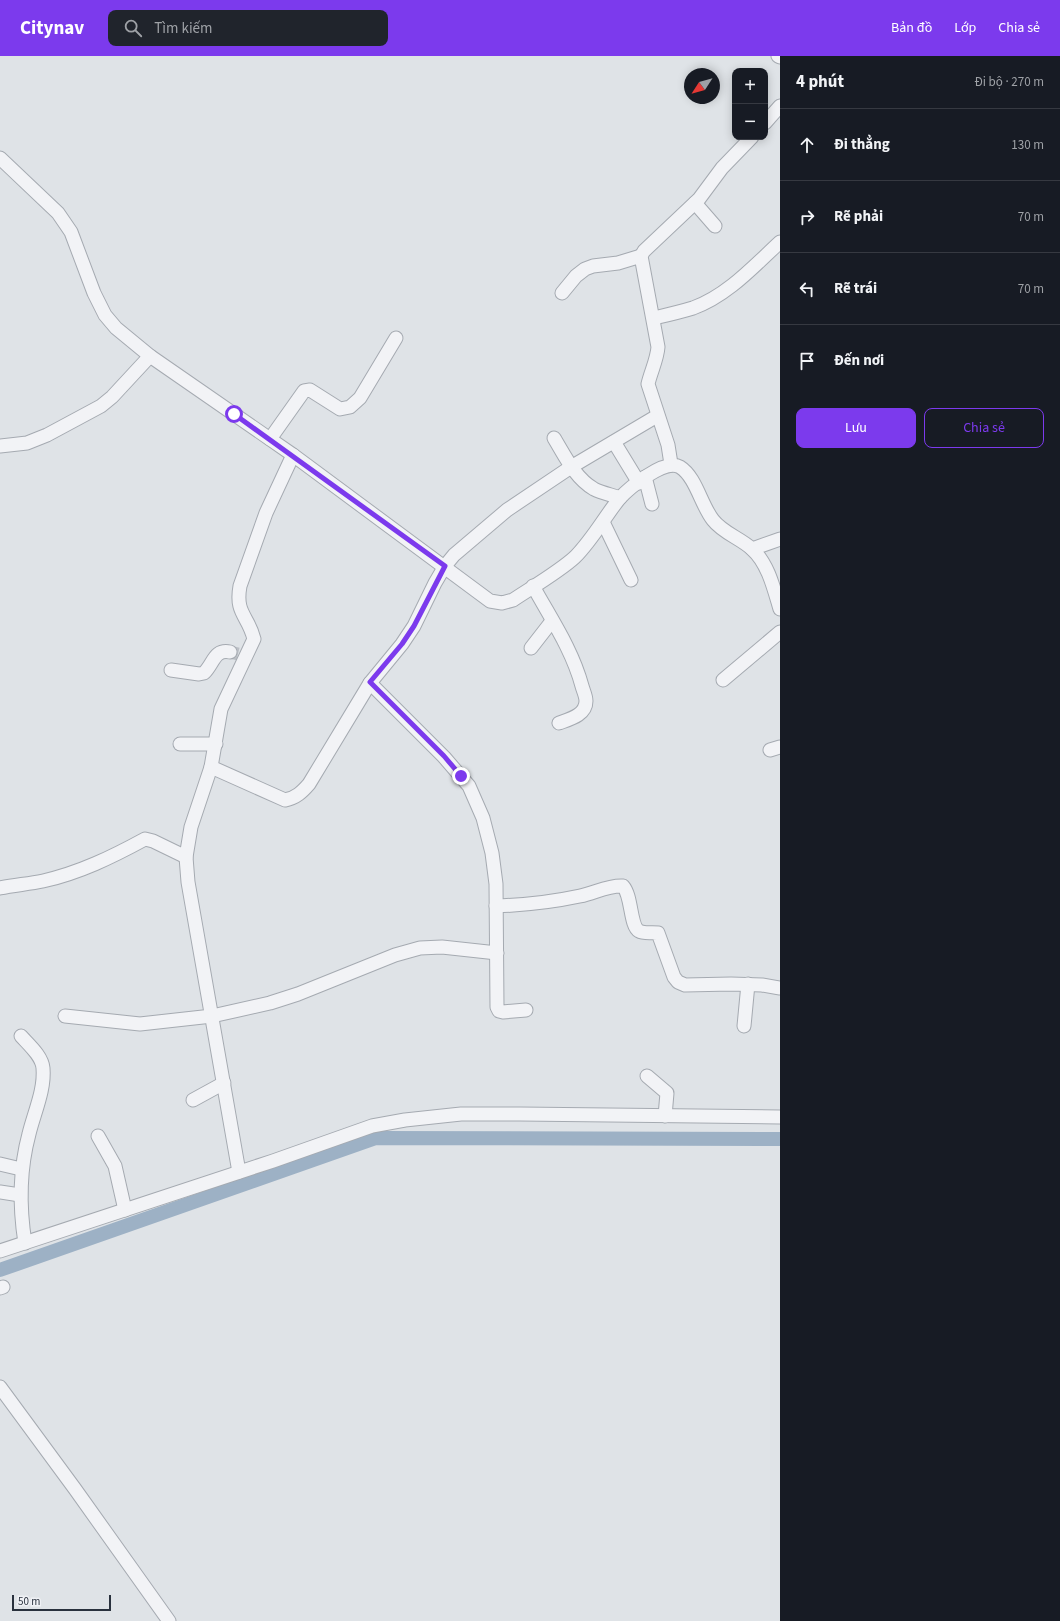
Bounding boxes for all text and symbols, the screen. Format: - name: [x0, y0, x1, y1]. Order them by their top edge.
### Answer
- search box: [108, 10, 388, 46]
- text: Citynav: [20, 15, 84, 42]
- icon: search: [122, 17, 144, 39]
- text: Tìm kiếm: [154, 18, 212, 39]
- text: Bản đồ: [891, 18, 932, 38]
- text: Lớp: [954, 18, 976, 38]
- text: Chia sẻ: [998, 18, 1040, 38]
- north arrow: [684, 68, 720, 104]
- map controls: [732, 68, 768, 140]
- button: +: [732, 68, 768, 104]
- text: 4 phút: [796, 70, 844, 94]
- text: Đi bộ · 270 m: [975, 73, 1044, 91]
- button: −: [732, 104, 768, 140]
- icon: ahead: [796, 134, 818, 156]
- text: Đi thẳng: [834, 134, 890, 155]
- text: 130 m: [1011, 136, 1044, 154]
- icon: right: [796, 206, 818, 228]
- text: Rẽ phải: [834, 206, 883, 227]
- text: 70 m: [1018, 208, 1044, 226]
- icon: left: [796, 278, 818, 300]
- text: Rẽ trái: [834, 278, 877, 299]
- text: 70 m: [1018, 280, 1044, 298]
- icon: arrive: [796, 350, 818, 372]
- text: Đến nơi: [834, 350, 884, 371]
- route start: [225, 405, 243, 423]
- button: Lưu: [796, 408, 916, 448]
- button: Chia sẻ: [924, 408, 1044, 448]
- route end: [452, 767, 470, 785]
- scale bar: [12, 1593, 111, 1612]
- text: 50 m: [18, 1594, 40, 1609]

